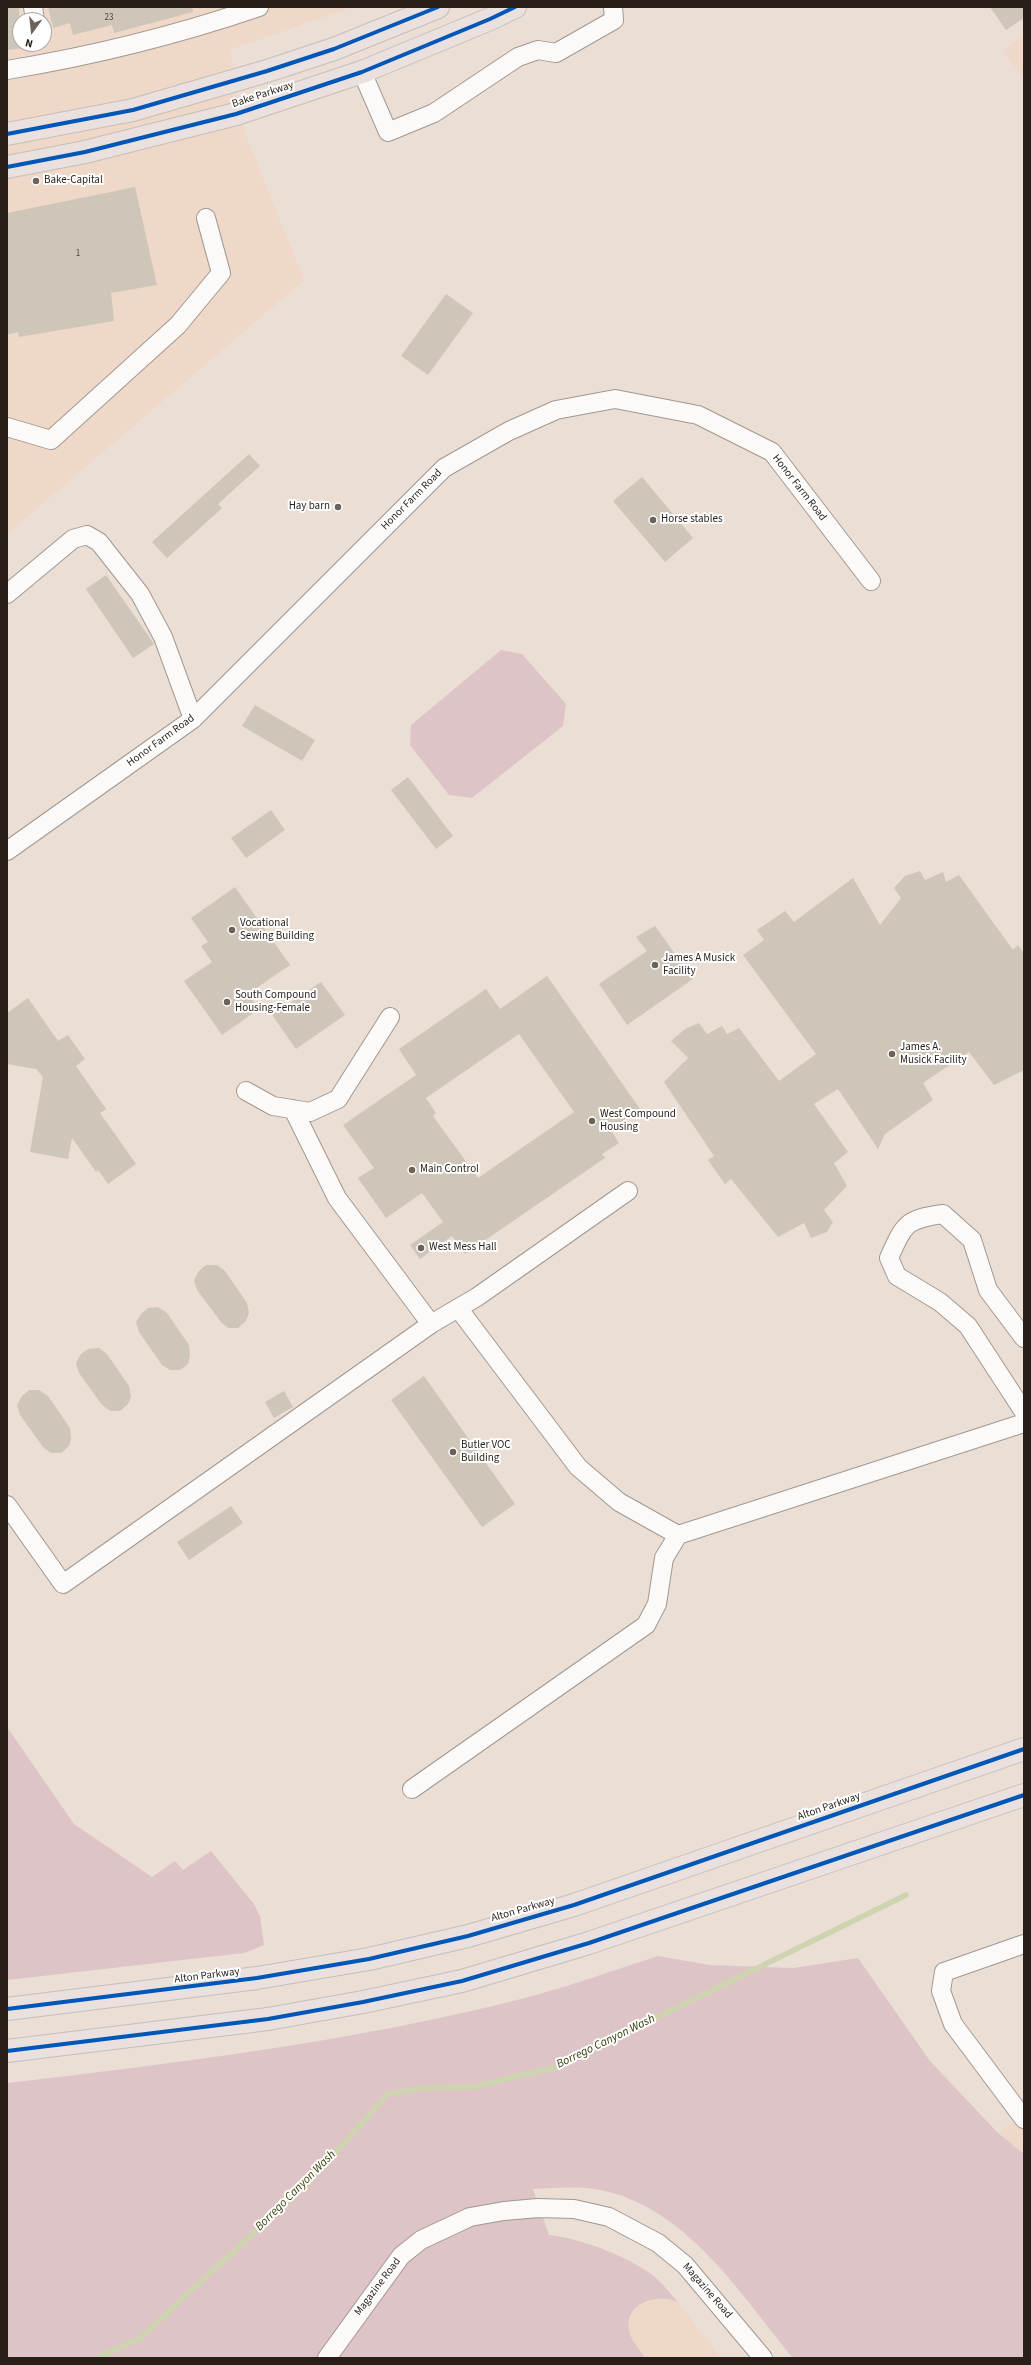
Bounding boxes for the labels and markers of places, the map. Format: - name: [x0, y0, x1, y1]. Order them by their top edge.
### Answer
- place label: Bake-Capital: [44, 174, 103, 188]
- marker: Bake-Capital: [31, 176, 41, 186]
- place label: Hay barn: [289, 500, 330, 514]
- marker: Hay barn: [333, 502, 343, 512]
- place label: Horse stables: [661, 513, 723, 527]
- marker: Horse stables: [648, 515, 658, 525]
- place label: Vocational Sewing Building: [240, 917, 314, 943]
- marker: Vocational Sewing Building: [227, 925, 237, 935]
- place label: James A Musick Facility: [663, 952, 735, 978]
- marker: James A Musick Facility: [650, 960, 660, 970]
- place label: South Compound Housing-Female: [235, 989, 316, 1015]
- marker: South Compound Housing-Female: [222, 997, 232, 1007]
- place label: James A. Musick Facility: [900, 1041, 967, 1067]
- marker: James A. Musick Facility: [887, 1049, 897, 1059]
- place label: West Compound Housing: [600, 1108, 676, 1134]
- marker: West Compound Housing: [587, 1116, 597, 1126]
- place label: Main Control: [420, 1163, 479, 1177]
- marker: Main Control: [407, 1165, 417, 1175]
- place label: West Mess Hall: [429, 1241, 497, 1255]
- marker: West Mess Hall: [416, 1243, 426, 1253]
- place label: Butler VOC Building: [461, 1439, 511, 1465]
- marker: Butler VOC Building: [448, 1447, 458, 1457]

